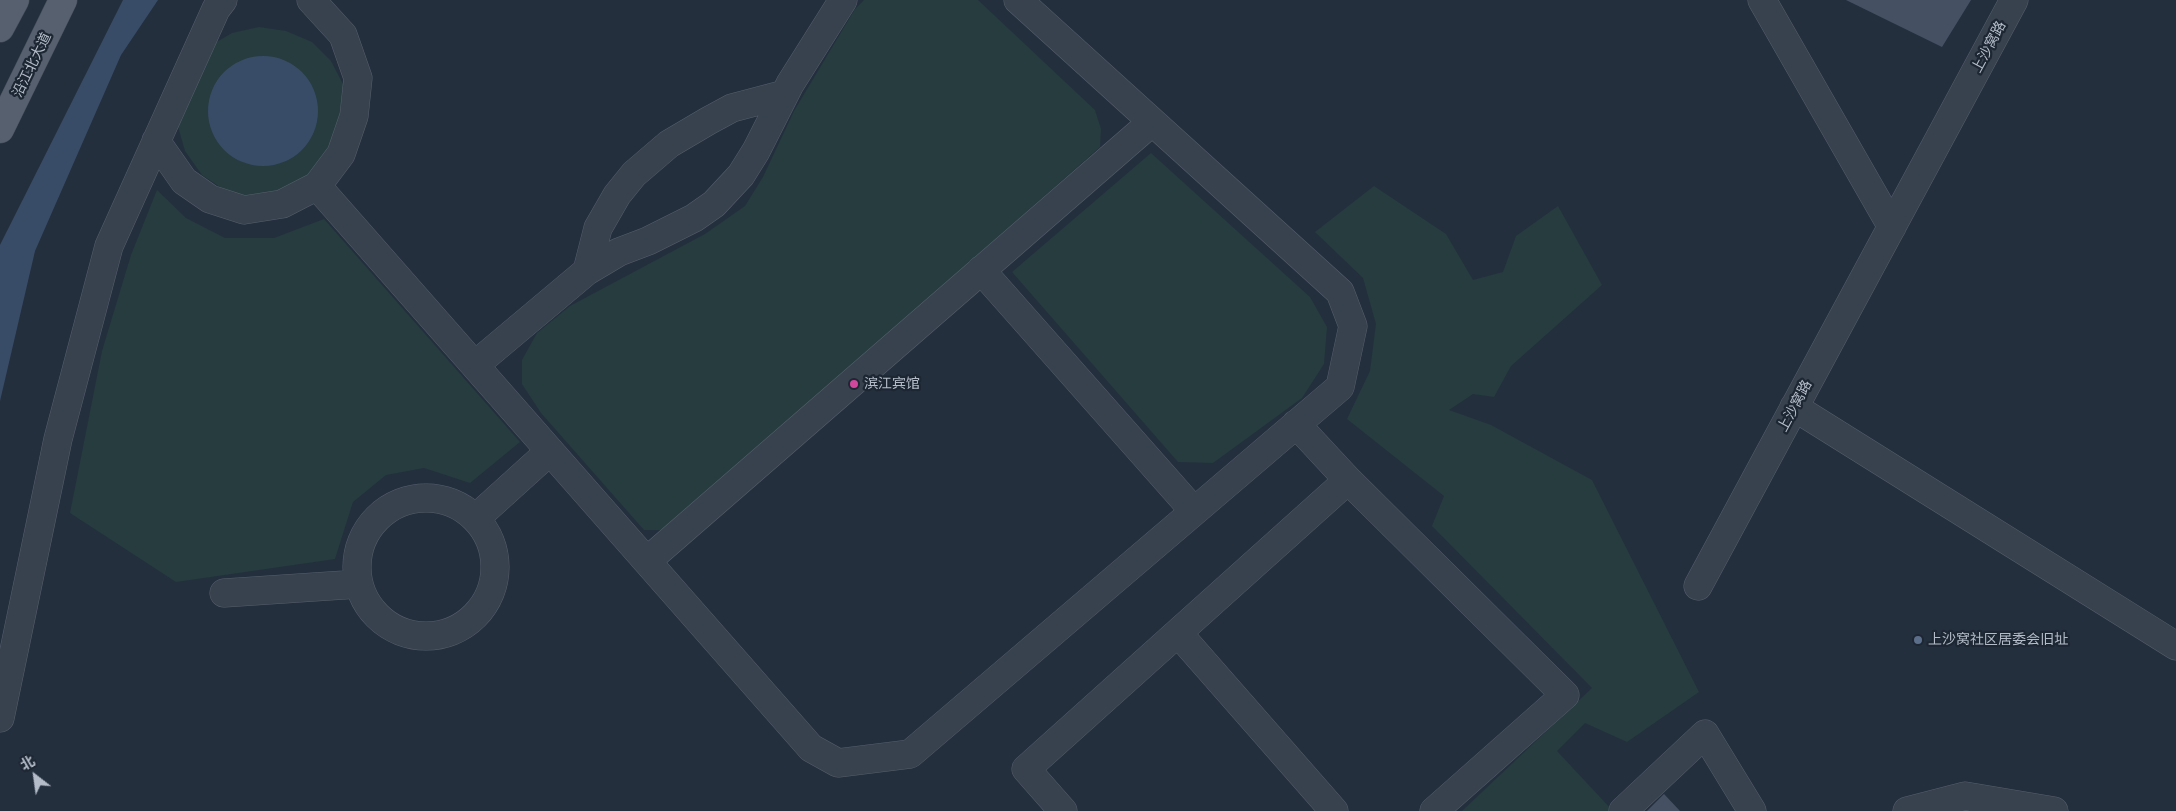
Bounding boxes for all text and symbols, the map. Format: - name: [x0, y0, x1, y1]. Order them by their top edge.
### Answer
- street label: 上沙窝路: [1968, 18, 2010, 76]
- street label: 沿江北大道: [9, 30, 55, 100]
- place label: 滨江宾馆: [864, 376, 920, 392]
- street label: 上沙窝路: [1774, 377, 1816, 435]
- marker: 滨江宾馆: [848, 378, 860, 390]
- place label: 上沙窝社区居委会旧址: [1928, 632, 2068, 648]
- marker: 上沙窝社区居委会旧址: [1912, 634, 1924, 646]
- north arrow: [10, 751, 60, 801]
- text: 北: [17, 752, 38, 774]

